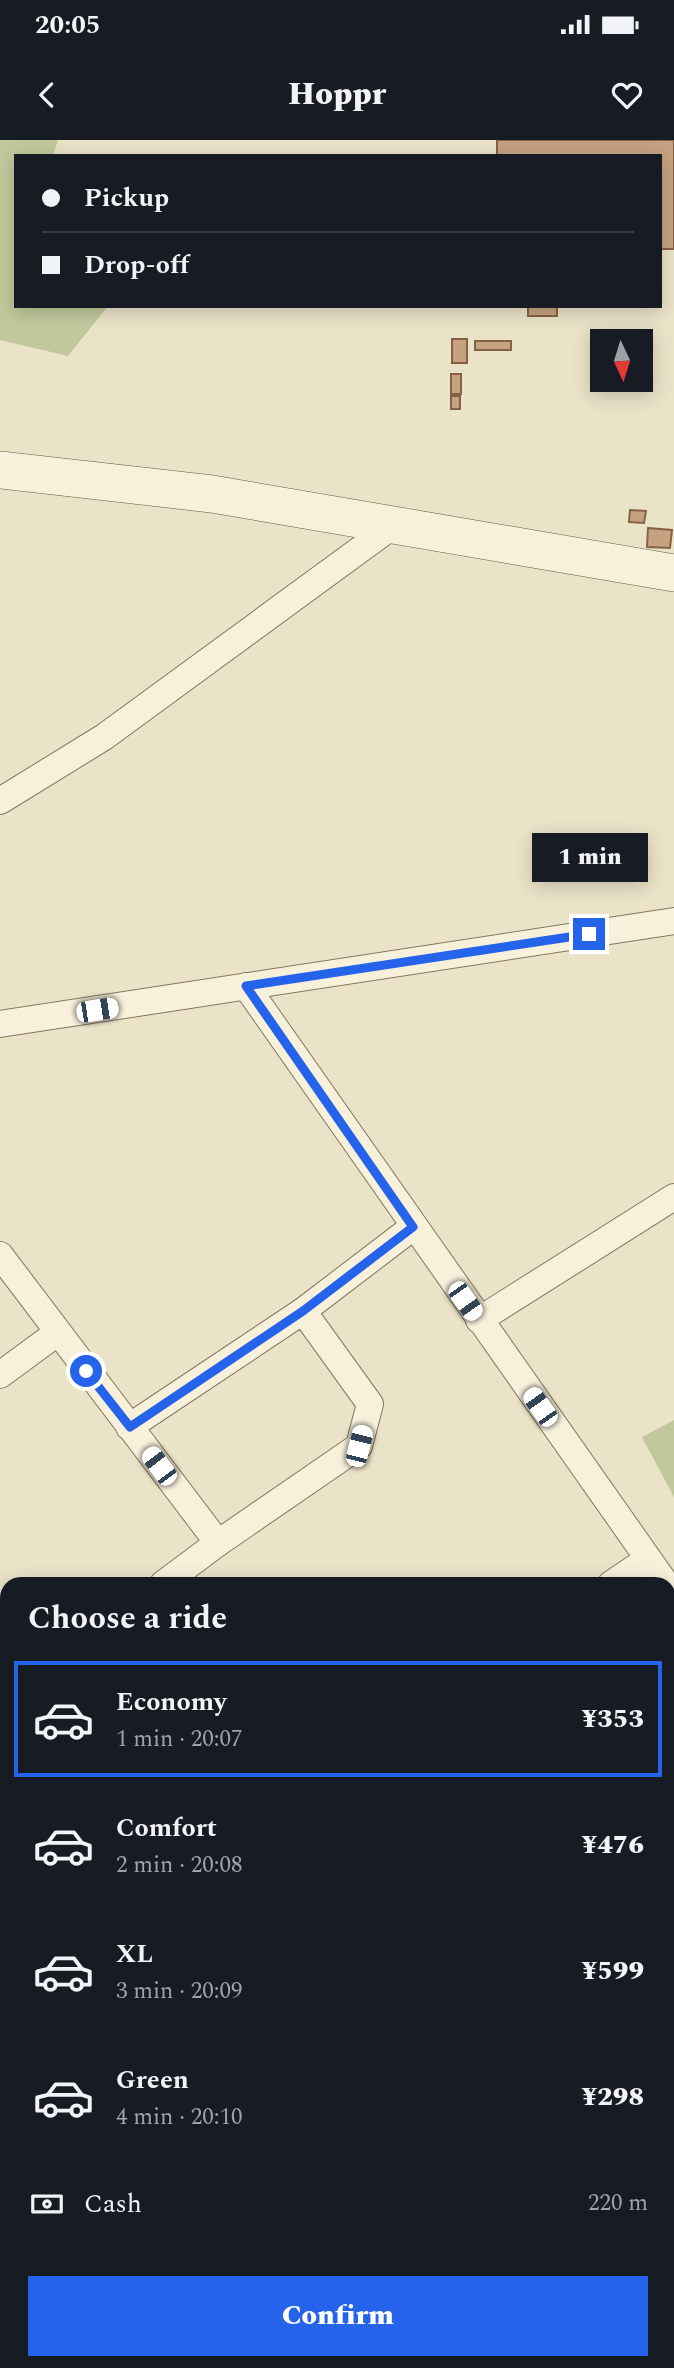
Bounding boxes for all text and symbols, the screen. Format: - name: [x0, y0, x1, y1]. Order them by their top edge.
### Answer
- text: 20:05: [35, 5, 100, 45]
- text: Hoppr: [288, 70, 386, 119]
- icon: back: [28, 76, 66, 114]
- icon: heart: [608, 76, 646, 114]
- text: Pickup: [84, 178, 169, 218]
- text: Drop-off: [84, 245, 189, 285]
- north arrow: [590, 329, 653, 392]
- map controls: [590, 329, 653, 392]
- callout: 1 min: [531, 832, 647, 882]
- text: 1 min: [558, 840, 622, 875]
- route end: [573, 918, 605, 950]
- car: [75, 996, 120, 1024]
- car: [445, 1278, 486, 1324]
- route start: [70, 1355, 102, 1387]
- car: [520, 1384, 561, 1430]
- car: [344, 1423, 375, 1469]
- car: [138, 1443, 181, 1489]
- text: Choose a ride: [28, 1594, 227, 1643]
- text: Economy: [116, 1682, 226, 1722]
- icon: car: [32, 1688, 95, 1751]
- text: ¥353: [582, 1699, 644, 1739]
- text: 1 min · 20:07: [116, 1722, 243, 1757]
- text: Comfort: [116, 1808, 217, 1848]
- icon: car: [32, 1814, 95, 1877]
- text: ¥476: [582, 1825, 644, 1865]
- text: 2 min · 20:08: [116, 1848, 243, 1883]
- text: XL: [116, 1934, 153, 1974]
- icon: car: [32, 1940, 95, 2003]
- text: ¥599: [582, 1951, 644, 1991]
- text: 3 min · 20:09: [116, 1974, 243, 2009]
- text: Green: [116, 2060, 189, 2100]
- icon: car: [32, 2066, 95, 2129]
- text: ¥298: [582, 2077, 644, 2117]
- text: 4 min · 20:10: [116, 2100, 243, 2135]
- text: Cash: [84, 2184, 142, 2224]
- icon: cash: [28, 2185, 66, 2223]
- text: 220 m: [588, 2186, 648, 2221]
- button: Confirm: [28, 2276, 648, 2356]

